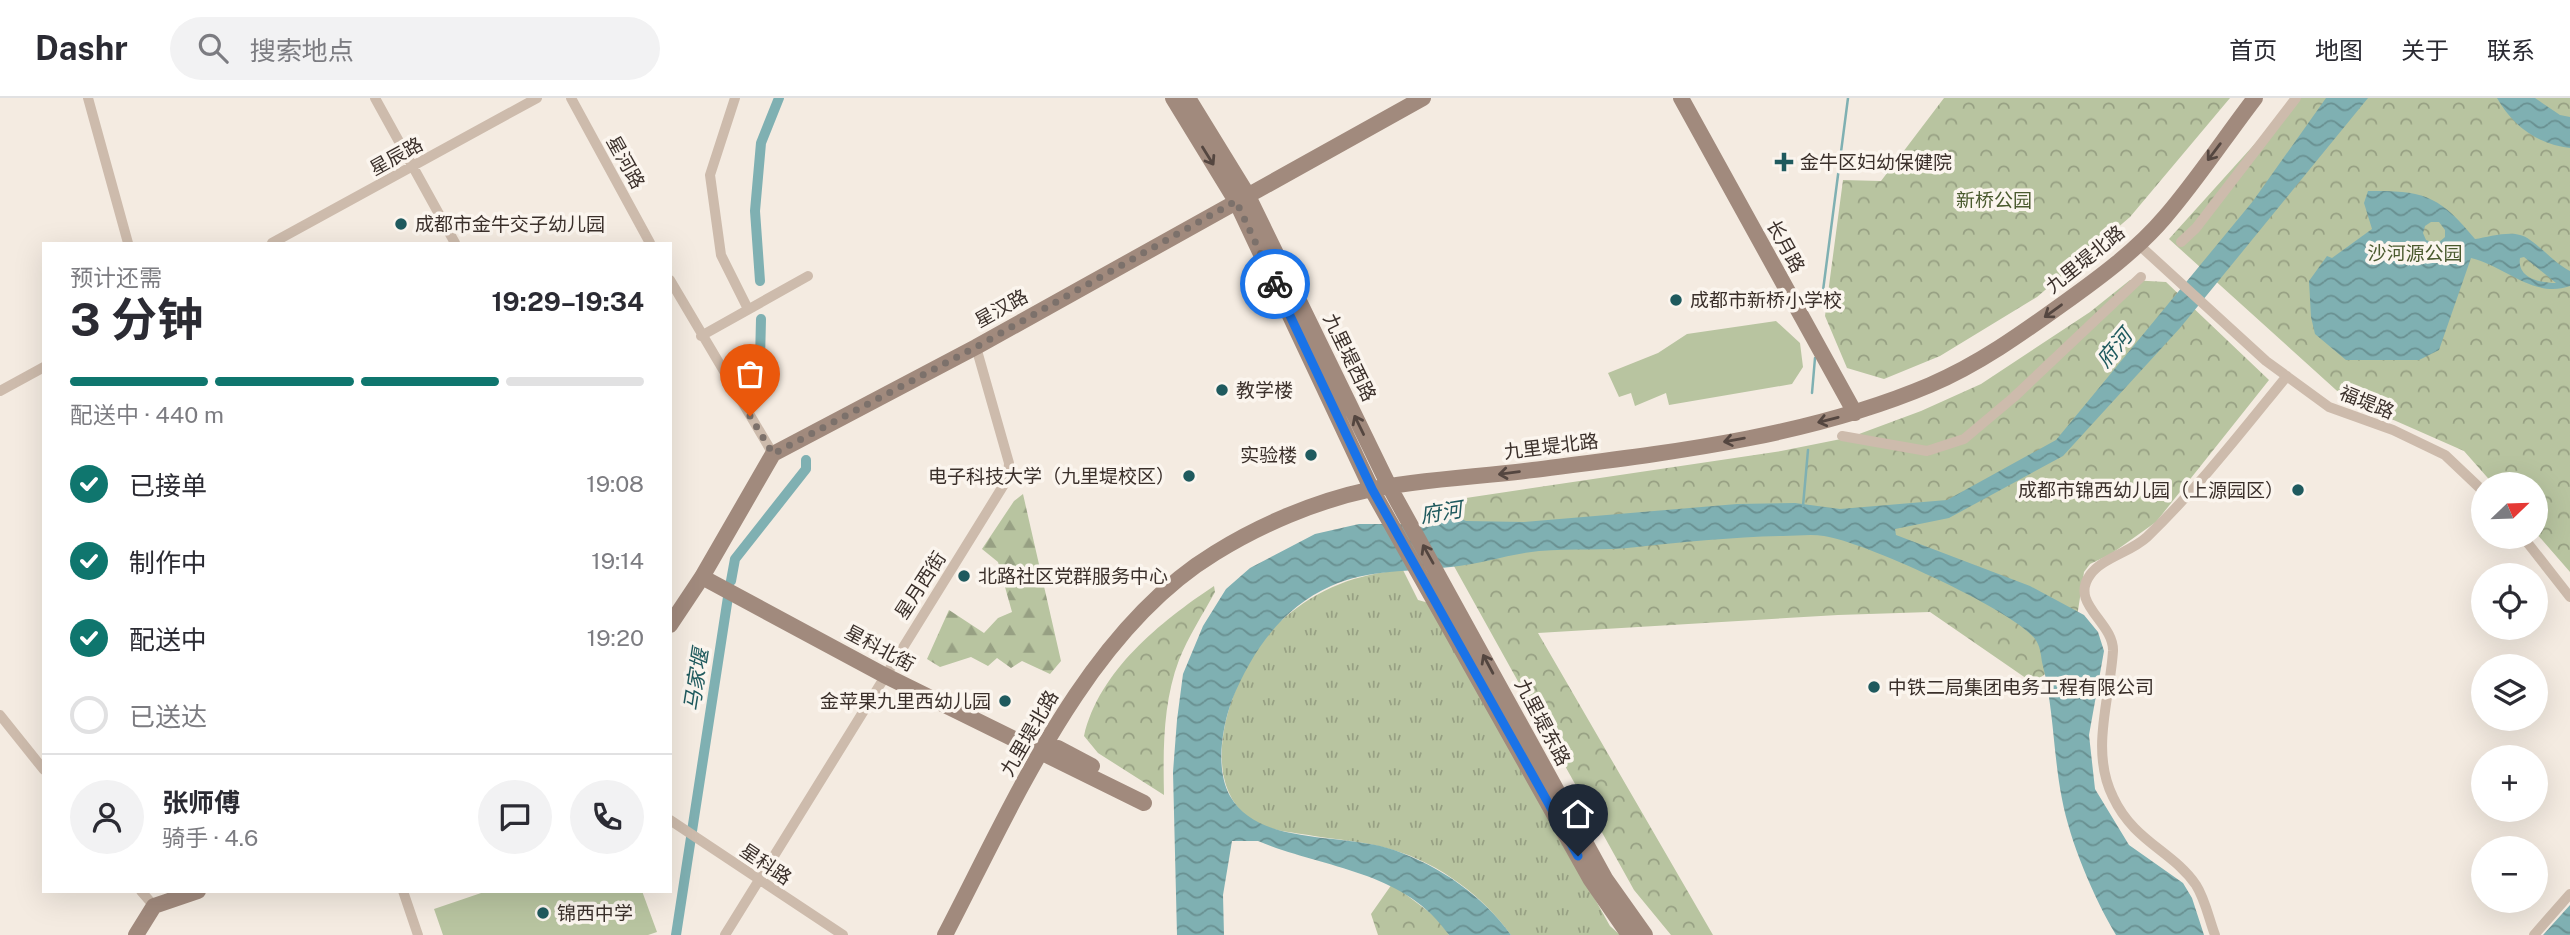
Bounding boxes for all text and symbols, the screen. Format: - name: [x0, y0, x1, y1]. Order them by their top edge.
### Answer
- search box: [170, 17, 660, 80]
- text: Dashr: [35, 29, 128, 67]
- icon: search: [194, 29, 232, 67]
- text: 搜索地点: [250, 35, 354, 66]
- text: 首页: [2229, 36, 2277, 64]
- text: 地图: [2315, 36, 2363, 64]
- text: 关于: [2401, 36, 2449, 64]
- text: 联系: [2487, 36, 2535, 64]
- street label: 星河路: [603, 132, 649, 192]
- street label: 星辰路: [366, 133, 426, 179]
- one-way arrow: [2207, 143, 2222, 162]
- one-way arrow: [1202, 146, 1216, 166]
- place label: 金牛区妇幼保健院: [1800, 151, 1952, 173]
- marker: 金牛区妇幼保健院: [1774, 152, 1794, 172]
- park label: 新桥公园: [1956, 189, 2032, 211]
- place label: 成都市金牛交子幼儿园: [415, 213, 605, 235]
- marker: 成都市金牛交子幼儿园: [393, 216, 409, 232]
- street label: 长月路: [1763, 216, 1809, 276]
- street label: 九里堤北路: [2041, 221, 2129, 297]
- park label: 沙河源公园: [2367, 242, 2463, 264]
- courier: [1240, 249, 1310, 319]
- text: 预计还需: [70, 264, 162, 291]
- icon: bike: [1256, 265, 1294, 303]
- street label: 星汉路: [971, 285, 1031, 331]
- text: 19:29–19:34: [491, 286, 644, 317]
- place label: 成都市新桥小学校: [1690, 289, 1842, 311]
- text: 3 分钟: [70, 292, 203, 346]
- marker: 成都市新桥小学校: [1668, 292, 1684, 308]
- one-way arrow: [2044, 304, 2063, 318]
- street label: 九里堤西路: [1319, 309, 1381, 405]
- water label: 府河: [2091, 321, 2140, 372]
- pin: [720, 344, 780, 416]
- icon: bag: [731, 355, 769, 393]
- place label: 教学楼: [1236, 379, 1293, 401]
- street label: 福堤路: [2336, 381, 2398, 423]
- marker: 教学楼: [1214, 382, 1230, 398]
- text: 配送中 · 440 m: [70, 401, 224, 428]
- one-way arrow: [1817, 414, 1840, 427]
- one-way arrow: [1352, 415, 1366, 436]
- street label: 九里堤北路: [1503, 429, 1599, 463]
- one-way arrow: [1723, 434, 1746, 447]
- place label: 实验楼: [1240, 444, 1297, 466]
- marker: 实验楼: [1303, 447, 1319, 463]
- icon: check: [70, 465, 108, 503]
- place label: 电子科技大学（九里堤校区）: [928, 465, 1175, 487]
- one-way arrow: [1498, 466, 1521, 479]
- marker: 电子科技大学（九里堤校区）: [1181, 468, 1197, 484]
- text: 已接单: [129, 470, 207, 501]
- text: 19:08: [586, 470, 644, 497]
- north arrow: [2471, 472, 2548, 550]
- map controls: [2471, 472, 2548, 913]
- place label: 成都市锦西幼儿园（上源园区）: [2018, 479, 2284, 501]
- marker: 成都市锦西幼儿园（上源园区）: [2290, 482, 2306, 498]
- water label: 府河: [1418, 496, 1468, 528]
- icon: check: [70, 542, 108, 580]
- one-way arrow: [1421, 544, 1435, 564]
- text: 制作中: [129, 547, 207, 578]
- text: 19:14: [591, 547, 644, 574]
- street label: 星月西街: [890, 547, 950, 623]
- button: locate: [2471, 563, 2548, 640]
- place label: 北路社区党群服务中心: [978, 565, 1168, 587]
- marker: 北路社区党群服务中心: [956, 568, 972, 584]
- icon: check: [70, 619, 108, 657]
- street label: 星科北街: [841, 620, 919, 676]
- text: 配送中: [129, 624, 207, 655]
- text: 19:20: [587, 624, 644, 651]
- water label: 马家堰: [679, 644, 714, 713]
- one-way arrow: [1481, 654, 1494, 675]
- button: layers: [2471, 654, 2548, 731]
- street label: 九里堤东路: [1511, 675, 1575, 769]
- place label: 中铁二局集团电务工程有限公司: [1888, 676, 2154, 698]
- marker: 中铁二局集团电务工程有限公司: [1866, 679, 1882, 695]
- street label: 九里堤北路: [996, 686, 1062, 780]
- place label: 金苹果九里西幼儿园: [820, 690, 991, 712]
- marker: 金苹果九里西幼儿园: [997, 693, 1013, 709]
- text: 已送达: [129, 701, 207, 732]
- button: +: [2471, 745, 2548, 822]
- button: person: [70, 780, 144, 854]
- button: chat: [478, 780, 552, 854]
- button: phone: [570, 780, 644, 854]
- pin: [1548, 784, 1608, 856]
- text: 张师傅: [162, 787, 240, 818]
- icon: home: [1559, 795, 1597, 833]
- text: 骑手 · 4.6: [162, 824, 258, 851]
- button: −: [2471, 836, 2548, 913]
- street label: 星科路: [736, 839, 796, 889]
- place label: 锦西中学: [557, 902, 633, 924]
- marker: 锦西中学: [535, 905, 551, 921]

